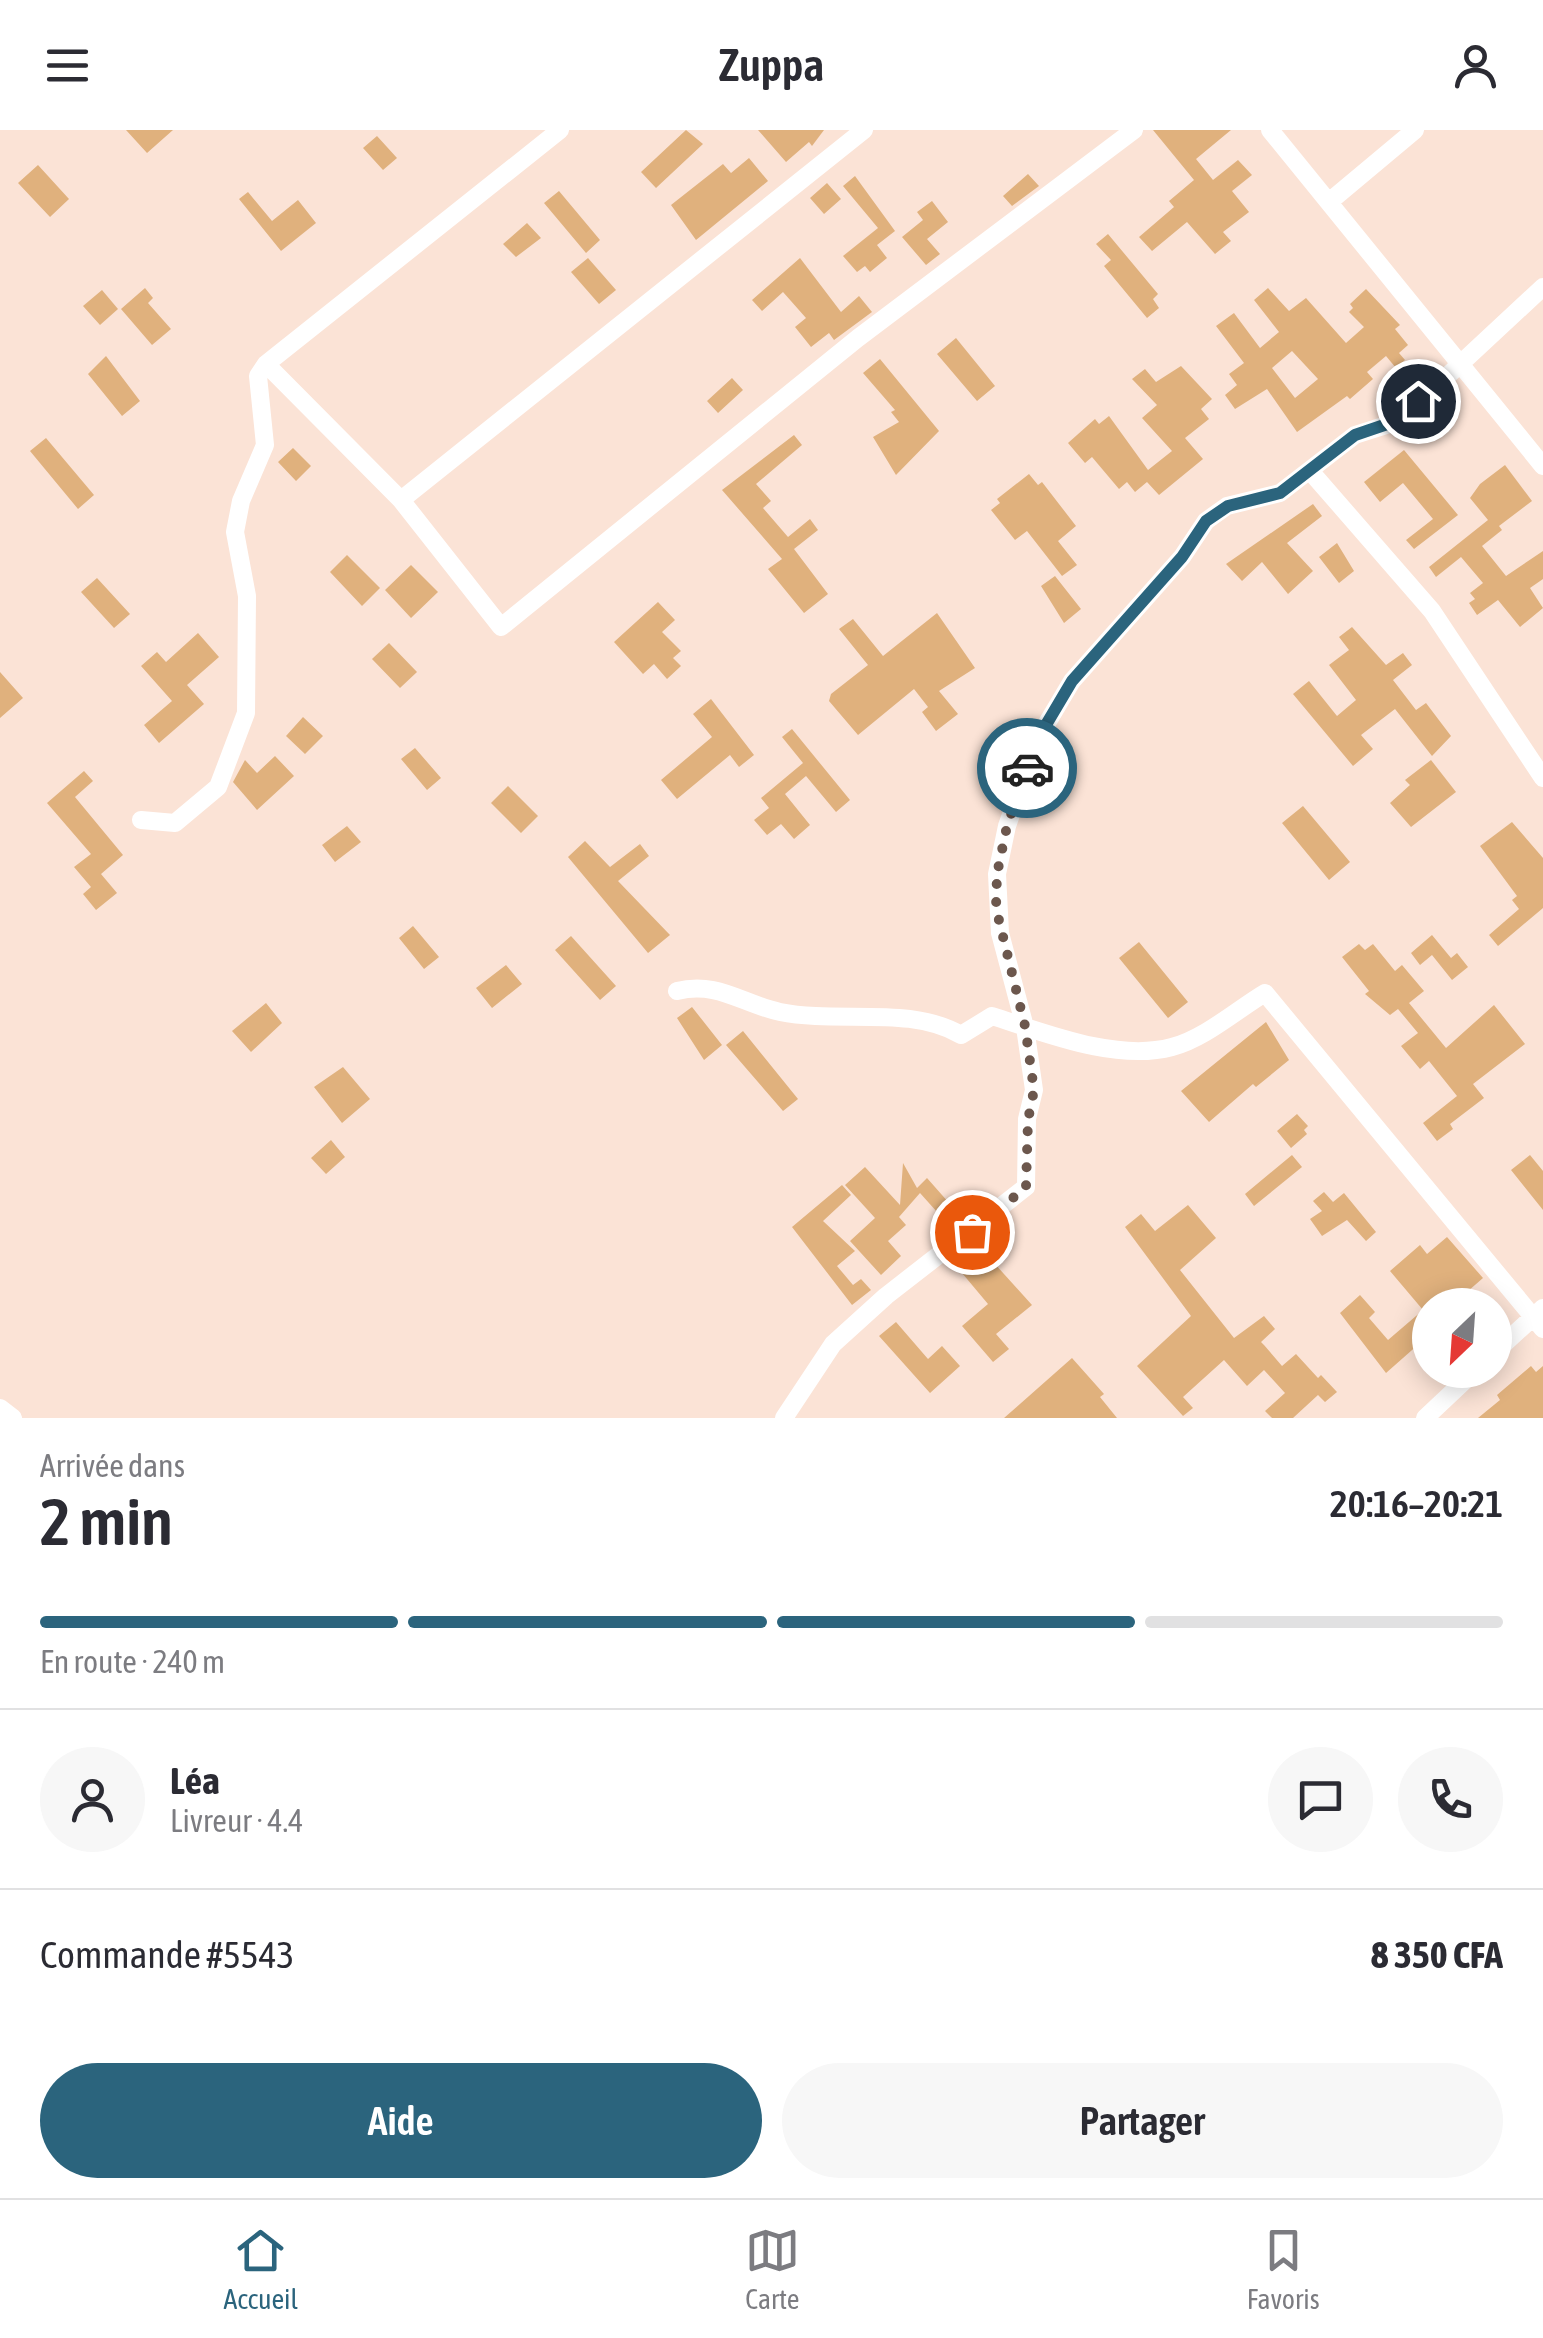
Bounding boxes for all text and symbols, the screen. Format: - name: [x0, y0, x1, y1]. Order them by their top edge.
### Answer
- icon: menu: [40, 38, 95, 93]
- icon: person: [1448, 38, 1503, 93]
- text: Zuppa: [719, 39, 824, 91]
- pin: [1376, 359, 1461, 444]
- icon: home: [1391, 374, 1446, 429]
- courier: [977, 718, 1077, 818]
- icon: car: [1000, 741, 1055, 796]
- pin: [930, 1190, 1015, 1275]
- icon: bag: [945, 1205, 1000, 1260]
- north arrow: [1412, 1288, 1512, 1388]
- map controls: [1412, 1288, 1512, 1388]
- text: Arrivée dans: [40, 1447, 185, 1484]
- text: 20:16–20:21: [1330, 1482, 1503, 1525]
- text: 2 min: [40, 1484, 173, 1559]
- text: En route · 240 m: [40, 1643, 225, 1680]
- button: person: [40, 1747, 145, 1852]
- button: chat: [1268, 1747, 1373, 1852]
- button: phone: [1398, 1747, 1503, 1852]
- text: Léa: [170, 1759, 220, 1802]
- text: Livreur · 4.4: [170, 1802, 303, 1839]
- text: Commande #5543: [40, 1933, 294, 1976]
- text: 8 350 CFA: [1371, 1933, 1503, 1976]
- button: Aide: [40, 2063, 762, 2178]
- button: Partager: [782, 2063, 1503, 2178]
- tab: Accueil: [223, 2223, 298, 2315]
- tab: Carte: [745, 2223, 800, 2315]
- tab: Favoris: [1247, 2223, 1320, 2315]

